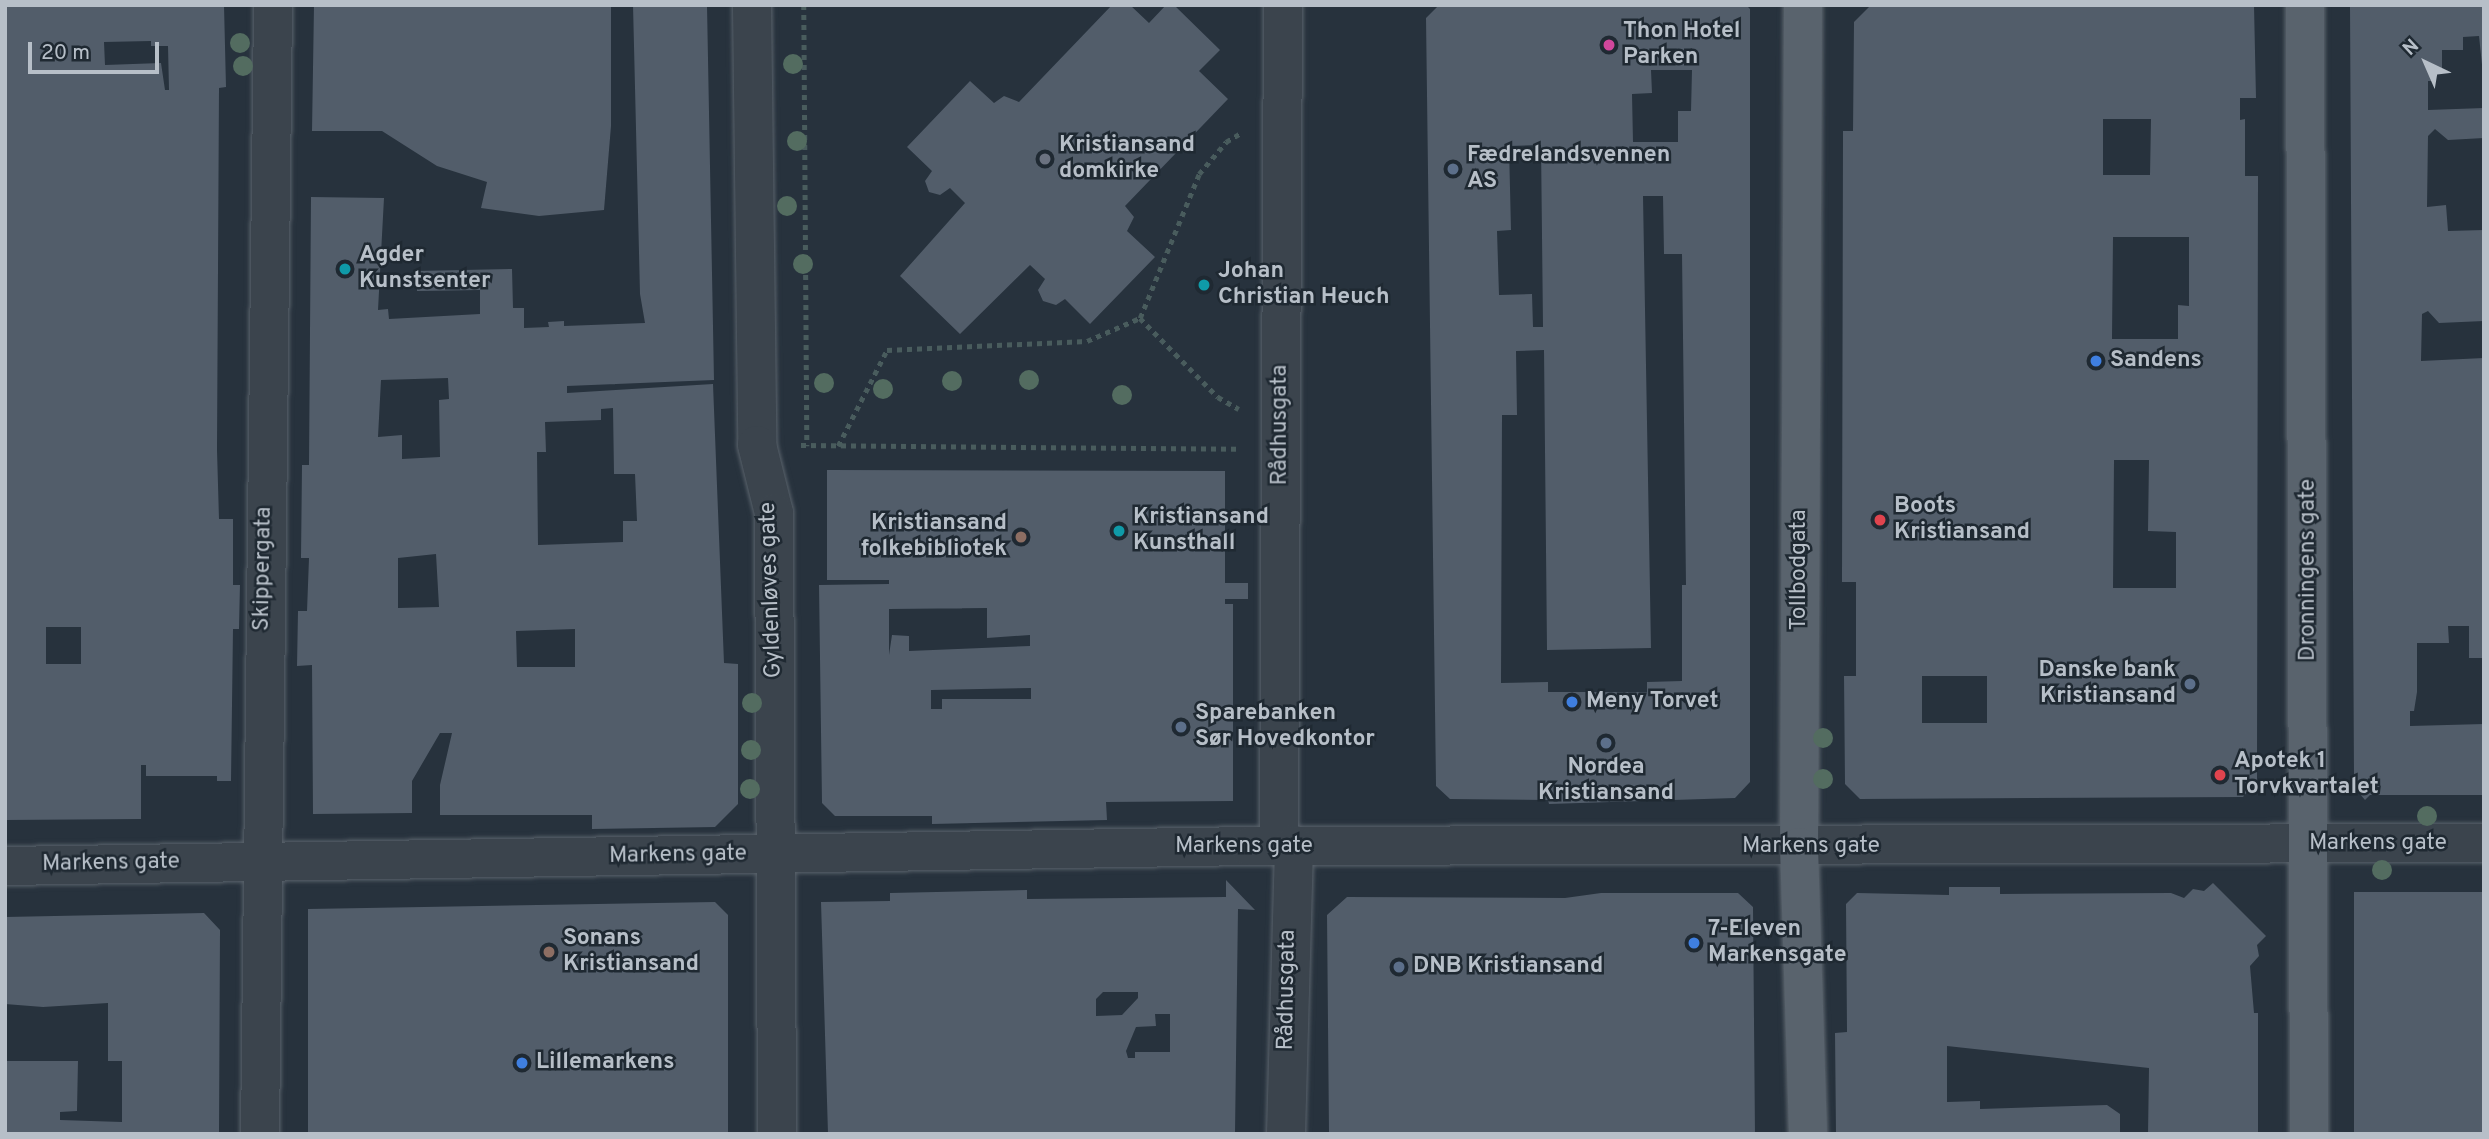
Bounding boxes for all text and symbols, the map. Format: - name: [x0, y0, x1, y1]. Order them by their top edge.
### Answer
- place label: Thon Hotel Parken: [1623, 18, 1741, 72]
- scale bar: [32, 28, 163, 72]
- north arrow: [2391, 28, 2461, 98]
- text: N: [2398, 35, 2425, 61]
- marker: Thon Hotel Parken: [1601, 37, 1617, 53]
- text: 20 m: [41, 40, 90, 67]
- place label: Kristiansand domkirke: [1059, 132, 1195, 186]
- place label: Fædrelandsvennen AS: [1467, 142, 1670, 196]
- marker: Kristiansand domkirke: [1037, 151, 1053, 167]
- marker: Fædrelandsvennen AS: [1445, 161, 1461, 177]
- place label: Agder Kunstsenter: [359, 242, 490, 296]
- place label: Johan Christian Heuch: [1218, 258, 1390, 312]
- marker: Agder Kunstsenter: [337, 261, 353, 277]
- marker: Johan Christian Heuch: [1196, 277, 1212, 293]
- place label: Sandens: [2110, 347, 2202, 375]
- marker: Sandens: [2088, 353, 2104, 369]
- street label: Rådhusgata: [1267, 365, 1295, 485]
- street label: Dronningens gate: [2295, 479, 2323, 661]
- place label: Boots Kristiansand: [1894, 493, 2030, 547]
- street label: Gyldenløves gate: [755, 501, 789, 679]
- place label: Kristiansand Kunsthall: [1133, 504, 1269, 558]
- street label: Skippergata: [249, 507, 279, 631]
- street label: Tollbodgata: [1786, 509, 1814, 631]
- place label: Kristiansand folkebibliotek: [861, 510, 1007, 564]
- marker: Boots Kristiansand: [1872, 512, 1888, 528]
- marker: Kristiansand Kunsthall: [1111, 523, 1127, 539]
- marker: Kristiansand folkebibliotek: [1013, 529, 1029, 545]
- place label: Danske bank Kristiansand: [2039, 657, 2176, 711]
- marker: Danske bank Kristiansand: [2182, 676, 2198, 692]
- place label: Meny Torvet: [1586, 688, 1718, 716]
- marker: Meny Torvet: [1564, 694, 1580, 710]
- place label: Sparebanken Sør Hovedkontor: [1195, 700, 1375, 754]
- marker: Sparebanken Sør Hovedkontor: [1173, 719, 1189, 735]
- marker: Nordea Kristiansand: [1598, 735, 1614, 751]
- place label: Apotek 1 Torvkvartalet: [2234, 748, 2379, 802]
- place label: Nordea Kristiansand: [1538, 754, 1674, 808]
- marker: Apotek 1 Torvkvartalet: [2212, 767, 2228, 783]
- street label: Markens gate: [2309, 830, 2447, 858]
- street label: Markens gate: [1175, 833, 1313, 861]
- street label: Markens gate: [1742, 833, 1880, 861]
- street label: Markens gate: [609, 841, 747, 871]
- street label: Markens gate: [42, 849, 180, 879]
- place label: 7-Eleven Markensgate: [1708, 916, 1846, 970]
- place label: Sonans Kristiansand: [563, 925, 699, 979]
- street label: Rådhusgata: [1273, 929, 1303, 1051]
- marker: 7-Eleven Markensgate: [1686, 935, 1702, 951]
- marker: Sonans Kristiansand: [541, 944, 557, 960]
- place label: DNB Kristiansand: [1413, 953, 1603, 981]
- marker: DNB Kristiansand: [1391, 959, 1407, 975]
- place label: Lillemarkens: [536, 1049, 675, 1077]
- marker: Lillemarkens: [514, 1055, 530, 1071]

